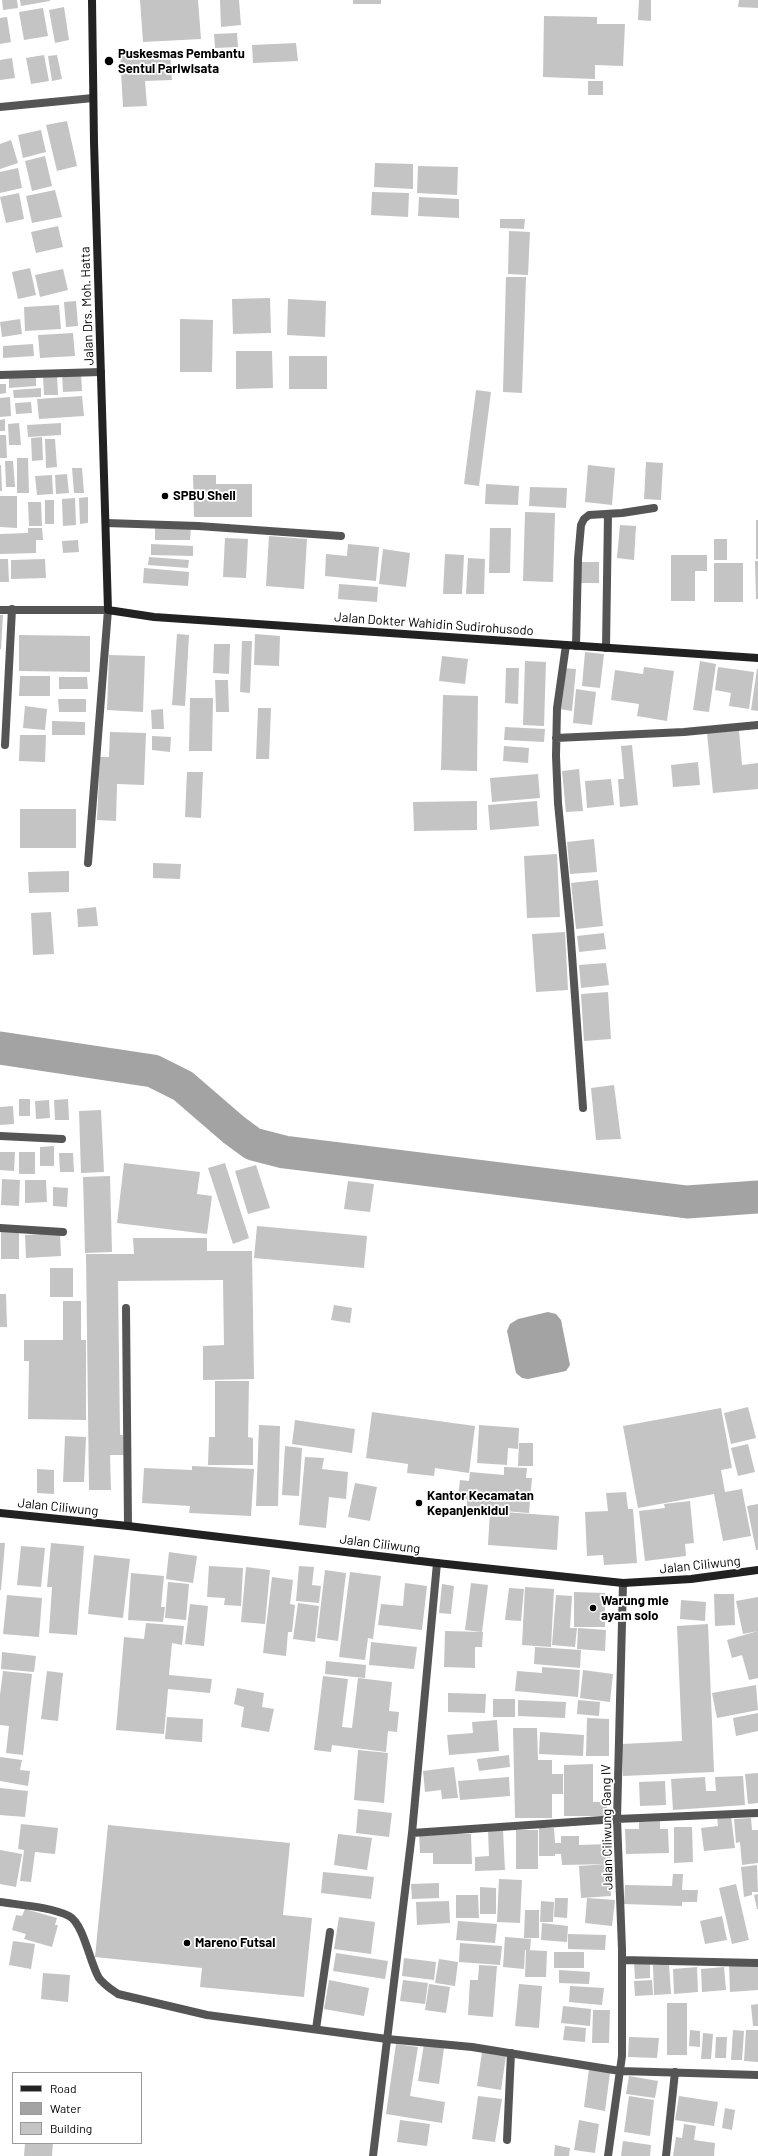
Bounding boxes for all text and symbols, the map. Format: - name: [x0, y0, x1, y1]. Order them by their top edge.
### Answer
- place label: Puskesmas Pembantu Sentul Pariwisata: [118, 46, 245, 77]
- marker: Puskesmas Pembantu Sentul Pariwisata: [103, 55, 115, 67]
- street label: Jalan Drs. Moh. Hatta: [77, 246, 97, 366]
- place label: SPBU Shell: [173, 488, 236, 504]
- marker: SPBU Shell: [160, 491, 170, 501]
- street label: Jalan Dokter Wahidin Sudirohusodo: [334, 609, 534, 639]
- place label: Kantor Kecamatan Kepanjenkidul: [427, 1488, 534, 1519]
- street label: Jalan Ciliwung: [17, 1495, 99, 1519]
- marker: Kantor Kecamatan Kepanjenkidul: [414, 1498, 424, 1508]
- street label: Jalan Ciliwung: [339, 1531, 421, 1557]
- street label: Jalan Ciliwung: [659, 1553, 741, 1577]
- place label: Warung mie ayam solo: [601, 1593, 669, 1624]
- marker: Warung mie ayam solo: [588, 1603, 598, 1613]
- street label: Jalan Ciliwung Gang IV: [598, 1764, 616, 1890]
- place label: Mareno Futsal: [195, 1935, 275, 1951]
- marker: Mareno Futsal: [182, 1938, 192, 1948]
- legend: [12, 2072, 142, 2144]
- text: Road: [50, 2081, 77, 2095]
- text: Water: [50, 2101, 81, 2115]
- text: Building: [50, 2121, 92, 2135]

